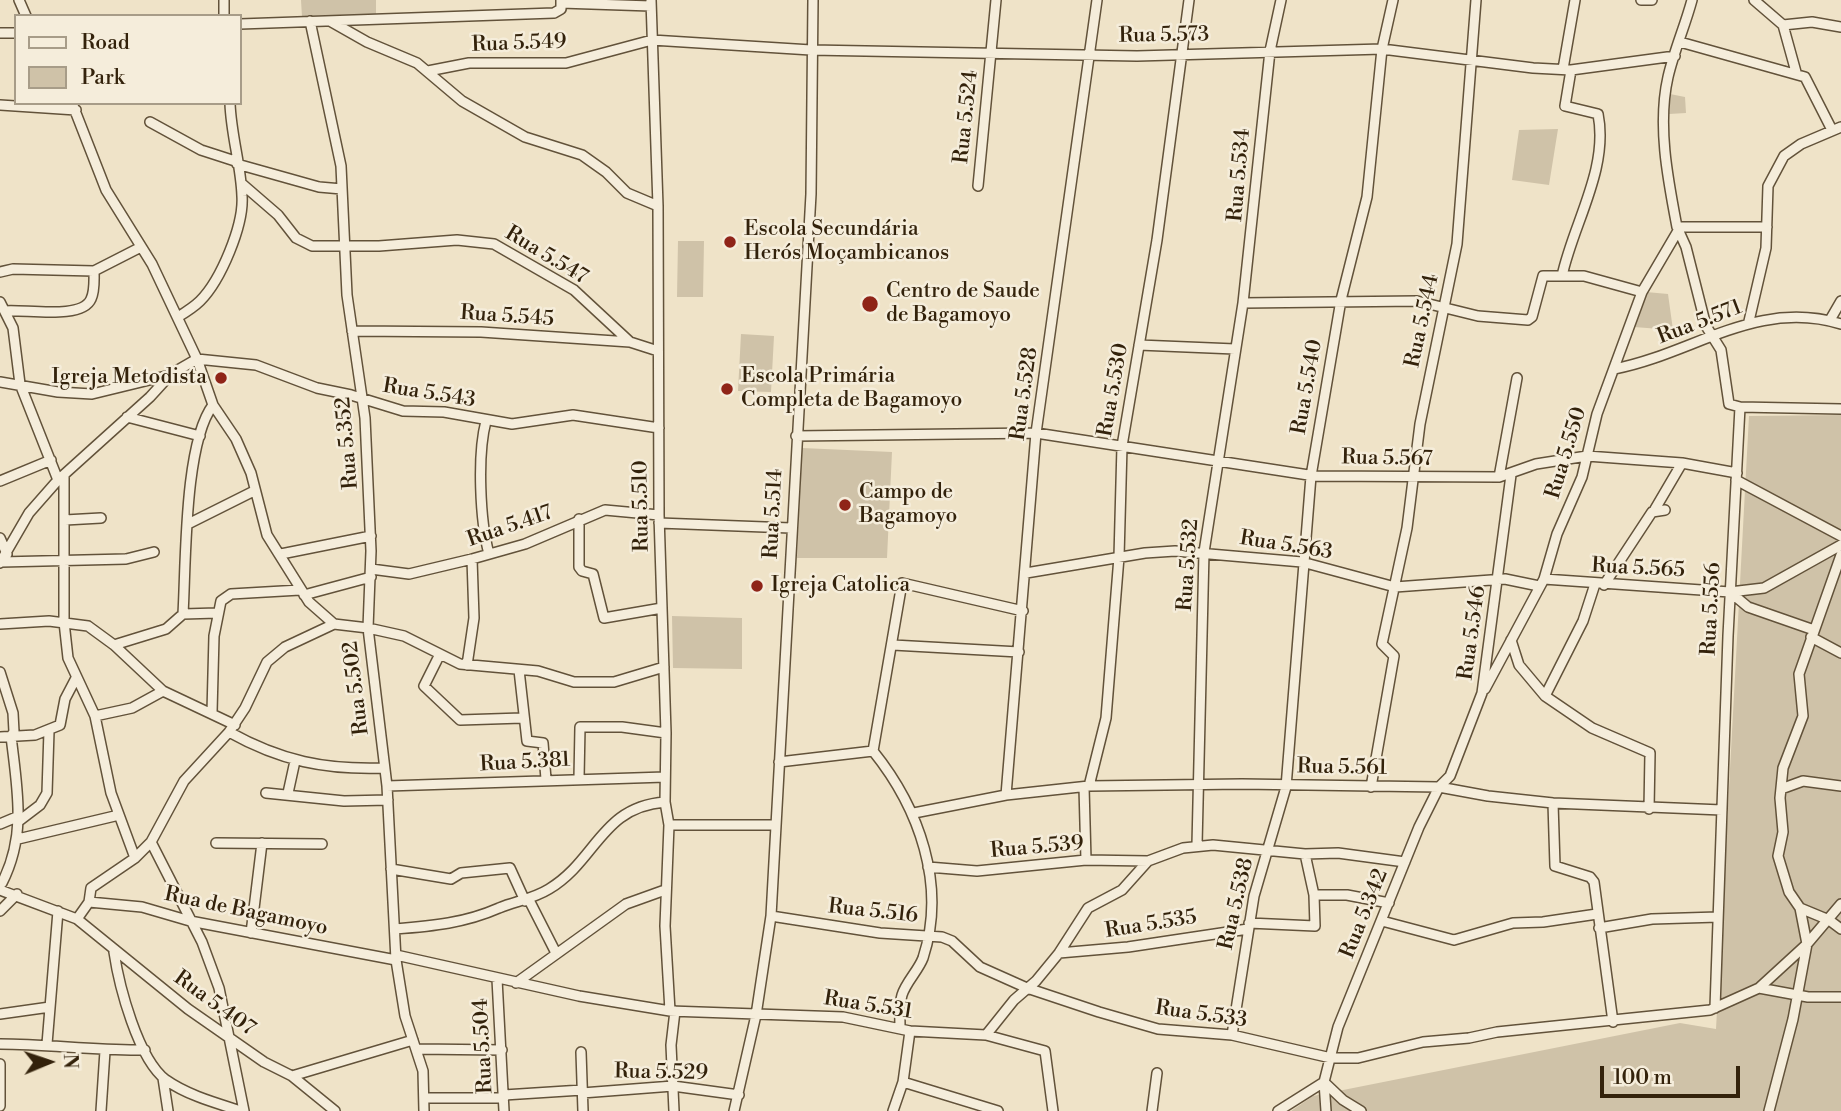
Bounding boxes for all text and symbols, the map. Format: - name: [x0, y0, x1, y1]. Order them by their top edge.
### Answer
- legend: [14, 14, 242, 105]
- street label: Rua 5.573: [1119, 23, 1209, 49]
- text: Road: [81, 30, 130, 56]
- street label: Rua 5.549: [471, 30, 567, 58]
- text: Park: [81, 65, 125, 91]
- street label: Rua 5.524: [950, 69, 984, 165]
- street label: Rua 5.534: [1223, 127, 1257, 223]
- place label: Escola Secundária Herós Moçambicanos: [744, 217, 949, 267]
- street label: Rua 5.547: [500, 222, 592, 290]
- marker: Escola Secundária Herós Moçambicanos: [722, 234, 738, 250]
- street label: Rua 5.544: [1401, 272, 1445, 370]
- place label: Centro de Saude de Bagamoyo: [886, 279, 1040, 329]
- marker: Centro de Saude de Bagamoyo: [860, 294, 880, 314]
- street label: Rua 5.571: [1654, 295, 1746, 351]
- street label: Rua 5.545: [459, 301, 555, 333]
- street label: Rua 5.540: [1287, 337, 1329, 437]
- street label: Rua 5.530: [1093, 341, 1135, 439]
- street label: Rua 5.528: [1006, 346, 1044, 442]
- place label: Escola Primária Completa de Bagamoyo: [741, 364, 962, 414]
- place label: Igreja Metodista: [51, 365, 207, 391]
- marker: Igreja Metodista: [213, 370, 229, 386]
- street label: Rua 5.543: [381, 374, 477, 414]
- marker: Escola Primária Completa de Bagamoyo: [719, 381, 735, 397]
- street label: Rua 5.352: [331, 396, 365, 490]
- street label: Rua 5.550: [1541, 404, 1593, 502]
- street label: Rua 5.567: [1341, 446, 1433, 472]
- street label: Rua 5.510: [629, 460, 655, 552]
- street label: Rua 5.514: [759, 468, 789, 560]
- place label: Campo de Bagamoyo: [859, 480, 957, 530]
- marker: Campo de Bagamoyo: [837, 497, 853, 513]
- street label: Rua 5.417: [464, 501, 556, 553]
- street label: Rua 5.532: [1173, 518, 1205, 612]
- street label: Rua 5.563: [1238, 526, 1334, 566]
- street label: Rua 5.565: [1591, 554, 1685, 584]
- street label: Rua 5.556: [1697, 562, 1727, 656]
- place label: Igreja Catolica: [771, 573, 910, 599]
- marker: Igreja Catolica: [749, 578, 765, 594]
- street label: Rua 5.546: [1454, 584, 1492, 682]
- street label: Rua 5.502: [339, 639, 375, 737]
- street label: Rua 5.381: [479, 748, 571, 778]
- street label: Rua 5.561: [1297, 755, 1387, 781]
- street label: Rua 5.539: [989, 831, 1085, 865]
- street label: Rua 5.538: [1214, 855, 1260, 953]
- street label: Rua 5.342: [1336, 866, 1394, 962]
- street label: Rua de Bagamoyo: [162, 882, 330, 942]
- street label: Rua 5.516: [827, 895, 919, 929]
- street label: Rua 5.535: [1103, 905, 1199, 945]
- street label: Rua 5.407: [168, 966, 260, 1042]
- street label: Rua 5.531: [822, 987, 914, 1025]
- street label: Rua 5.533: [1153, 996, 1249, 1034]
- street label: Rua 5.504: [469, 998, 499, 1094]
- north arrow: [14, 1027, 84, 1097]
- scale bar: [1603, 1052, 1743, 1096]
- text: N: [58, 1053, 82, 1069]
- street label: Rua 5.529: [614, 1060, 708, 1086]
- text: 100 m: [1613, 1065, 1672, 1091]

